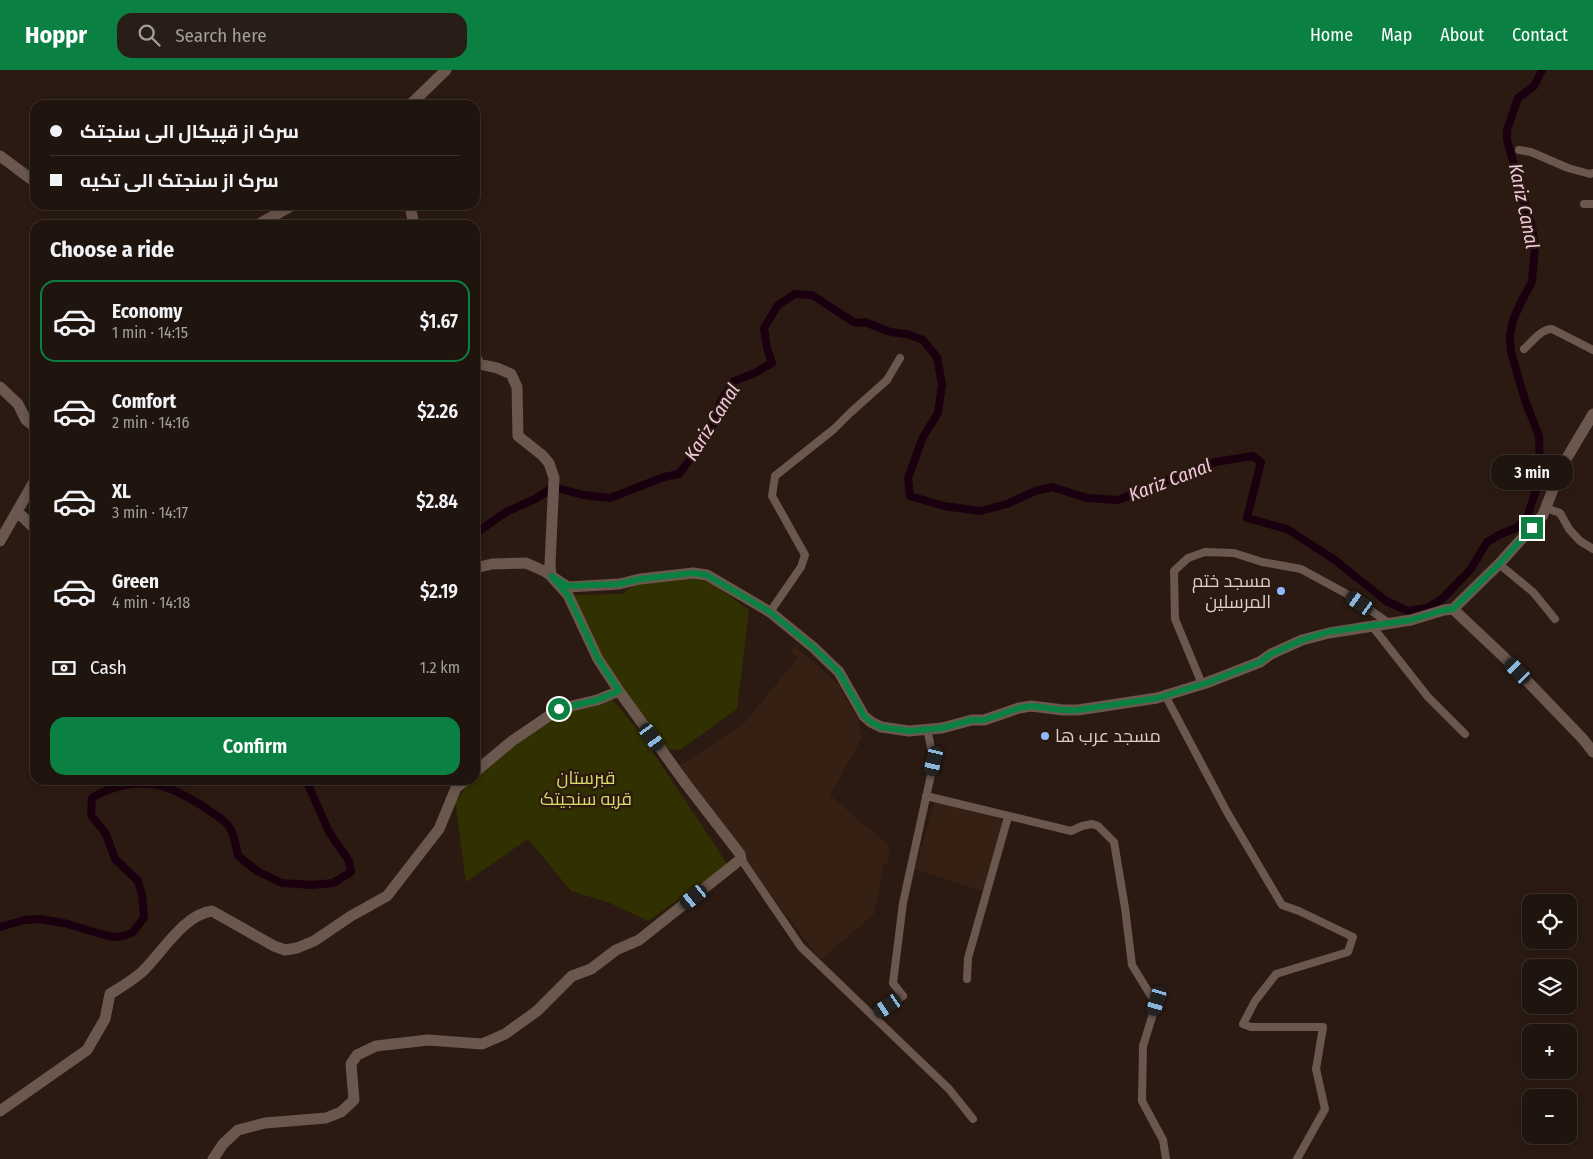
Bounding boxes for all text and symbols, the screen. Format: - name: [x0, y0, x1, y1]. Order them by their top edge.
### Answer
- search box: [117, 13, 467, 58]
- text: Hoppr: [25, 21, 87, 49]
- icon: search: [135, 21, 163, 49]
- text: Search here: [175, 24, 267, 47]
- text: Home: [1310, 24, 1353, 46]
- text: Map: [1381, 24, 1412, 46]
- text: About: [1440, 24, 1484, 46]
- text: Contact: [1512, 24, 1568, 46]
- text: سرک از قپیکال الی سنجتک: [80, 120, 299, 143]
- water label: Kariz Canal: [1504, 161, 1544, 251]
- text: سرک از سنجتک الی تکیه: [80, 169, 279, 192]
- text: Choose a ride: [50, 236, 174, 263]
- icon: car: [52, 299, 97, 344]
- text: Economy: [112, 300, 182, 323]
- text: $1.67: [420, 310, 458, 333]
- text: 1 min · 14:15: [112, 323, 188, 342]
- water label: Kariz Canal: [679, 379, 745, 465]
- icon: car: [52, 389, 97, 434]
- text: Comfort: [112, 390, 176, 413]
- text: $2.26: [417, 400, 458, 423]
- text: 2 min · 14:16: [112, 413, 189, 432]
- water label: Kariz Canal: [1125, 454, 1215, 506]
- callout: 3 min: [1491, 456, 1573, 490]
- text: 3 min: [1514, 463, 1550, 482]
- icon: car: [52, 479, 97, 524]
- text: XL: [112, 480, 131, 503]
- text: $2.84: [416, 490, 458, 513]
- text: 3 min · 14:17: [112, 503, 188, 522]
- route end: [1521, 517, 1543, 539]
- icon: car: [52, 569, 97, 614]
- text: Green: [112, 570, 159, 593]
- place label: مسجد ختم المرسلین: [1192, 570, 1271, 613]
- text: $2.19: [420, 580, 458, 603]
- marker: مسجد ختم المرسلین: [1275, 585, 1287, 597]
- car: [1343, 588, 1376, 618]
- text: 4 min · 14:18: [112, 593, 190, 612]
- icon: cash: [50, 654, 78, 682]
- car: [1502, 655, 1533, 687]
- text: Cash: [90, 656, 127, 679]
- text: 1.2 km: [420, 658, 460, 677]
- route start: [548, 698, 570, 720]
- button: Confirm: [50, 717, 460, 775]
- car: [637, 720, 666, 754]
- place label: مسجد عرب ها: [1055, 725, 1161, 747]
- marker: مسجد عرب ها: [1039, 730, 1051, 742]
- car: [923, 745, 944, 777]
- park label: قبرستان قریه سنجیتک: [540, 767, 632, 810]
- car: [677, 882, 710, 912]
- map controls: [1522, 894, 1577, 1144]
- button: locate: [1522, 894, 1577, 949]
- button: layers: [1522, 959, 1577, 1014]
- car: [1145, 984, 1168, 1018]
- car: [871, 991, 904, 1021]
- button: +: [1522, 1024, 1577, 1079]
- button: −: [1522, 1089, 1577, 1144]

